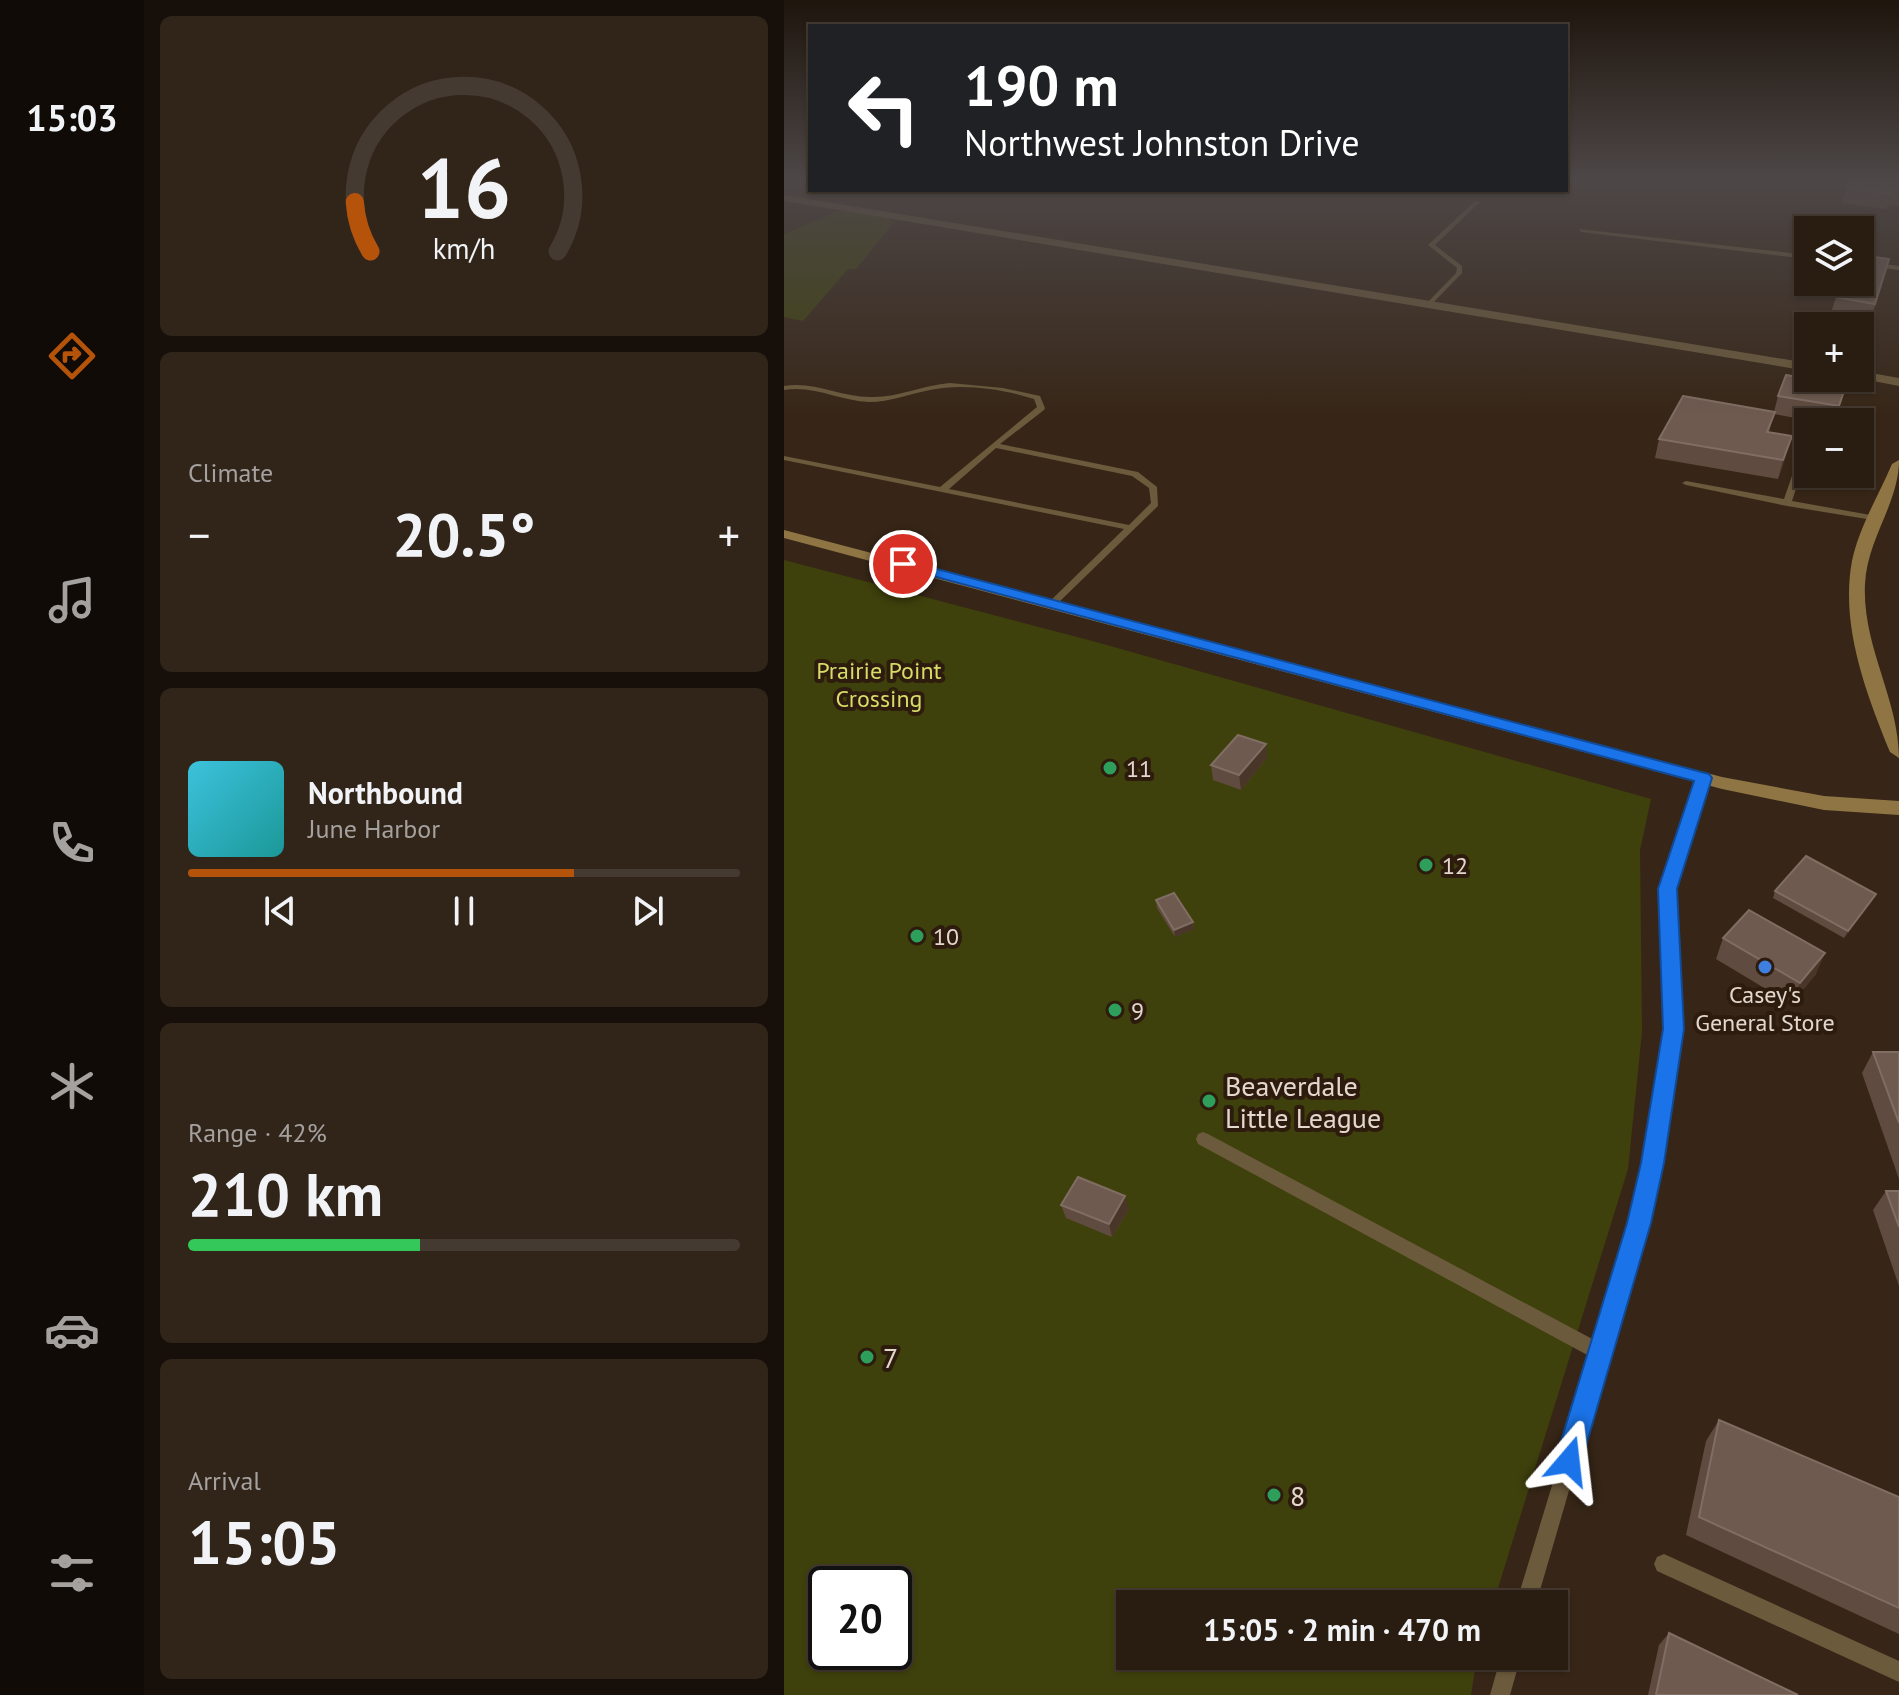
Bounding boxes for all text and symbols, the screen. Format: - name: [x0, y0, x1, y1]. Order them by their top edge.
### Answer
- text: 190 m: [964, 49, 1119, 121]
- icon: left: [832, 56, 936, 160]
- text: 15:03: [26, 94, 118, 141]
- text: Northwest Johnston Drive: [964, 119, 1359, 166]
- text: 16: [417, 132, 511, 240]
- map controls: [1794, 216, 1874, 488]
- button: layers: [1794, 216, 1874, 296]
- text: km/h: [433, 230, 495, 267]
- button: +: [1794, 312, 1874, 392]
- icon: directions: [44, 328, 100, 384]
- button: −: [1794, 408, 1874, 488]
- text: Climate: [188, 456, 273, 489]
- text: 20.5°: [392, 495, 536, 573]
- text: −: [188, 506, 210, 563]
- text: +: [718, 506, 740, 563]
- pin: [869, 530, 937, 598]
- icon: arrive: [881, 542, 925, 586]
- icon: music: [44, 572, 100, 628]
- park label: Prairie Point Crossing: [816, 655, 942, 714]
- place label: 11: [1126, 753, 1152, 784]
- marker: 11: [1101, 759, 1119, 777]
- text: Northbound: [308, 773, 463, 812]
- text: June Harbor: [308, 812, 440, 845]
- icon: phone: [44, 815, 100, 871]
- place label: 12: [1442, 850, 1468, 881]
- marker: 12: [1417, 856, 1435, 874]
- icon: previous: [258, 889, 302, 933]
- icon: pause: [442, 889, 486, 933]
- icon: next: [626, 889, 670, 933]
- place label: 10: [933, 921, 959, 952]
- marker: 10: [908, 927, 926, 945]
- marker: Casey's General Store: [1756, 958, 1774, 976]
- place label: Casey's General Store: [1695, 979, 1835, 1038]
- place label: 9: [1131, 995, 1144, 1026]
- marker: 9: [1106, 1001, 1124, 1019]
- icon: climate: [44, 1058, 100, 1114]
- place label: Beaverdale Little League: [1225, 1067, 1381, 1136]
- marker: Beaverdale Little League: [1200, 1092, 1218, 1110]
- text: Range · 42%: [188, 1116, 327, 1149]
- text: 210 km: [188, 1155, 383, 1233]
- icon: car: [44, 1302, 100, 1358]
- place label: 7: [883, 1339, 898, 1376]
- marker: 7: [858, 1348, 876, 1366]
- position arrow: [1527, 1419, 1611, 1503]
- text: Arrival: [188, 1464, 261, 1497]
- place label: 8: [1290, 1477, 1305, 1514]
- marker: 8: [1265, 1486, 1283, 1504]
- text: 15:05: [188, 1503, 340, 1581]
- icon: filters: [44, 1545, 100, 1601]
- speed limit sign: 20: [808, 1566, 912, 1670]
- text: 15:05 · 2 min · 470 m: [1203, 1610, 1481, 1649]

